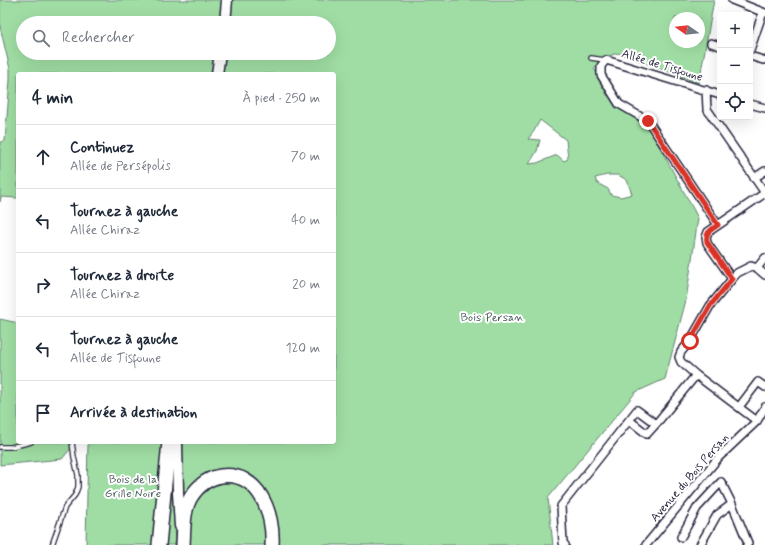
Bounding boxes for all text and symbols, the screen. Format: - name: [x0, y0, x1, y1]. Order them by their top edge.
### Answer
- north arrow: [669, 12, 705, 48]
- map controls: [717, 12, 753, 120]
- button: +: [717, 12, 753, 48]
- search box: [16, 16, 336, 60]
- icon: search: [30, 27, 52, 49]
- text: Rechercher: [62, 28, 135, 48]
- street label: Allée de Tisfoune: [619, 46, 705, 87]
- button: −: [717, 48, 753, 84]
- button: locate: [717, 84, 753, 120]
- text: 4 min: [32, 87, 73, 109]
- text: À pied · 250 m: [242, 90, 320, 107]
- route end: [639, 112, 657, 130]
- text: Continuez: [70, 138, 134, 158]
- icon: ahead: [32, 146, 54, 168]
- text: 70 m: [291, 148, 320, 165]
- text: Allée de Persépolis: [70, 158, 171, 175]
- text: Tournez à gauche: [70, 202, 178, 222]
- icon: left: [32, 210, 54, 232]
- text: 40 m: [291, 212, 320, 229]
- text: Allée Chiraz: [70, 222, 140, 239]
- text: Tournez à droite: [70, 266, 174, 286]
- icon: right: [32, 274, 54, 296]
- text: 20 m: [292, 276, 320, 293]
- text: Allée Chiraz: [70, 286, 140, 303]
- park label: Bois Persan: [460, 310, 524, 326]
- text: Tournez à gauche: [70, 330, 178, 350]
- route start: [681, 332, 699, 350]
- icon: left: [32, 338, 54, 360]
- text: 120 m: [286, 340, 320, 357]
- text: Allée de Tisfoune: [70, 350, 161, 367]
- icon: arrive: [32, 402, 54, 424]
- text: Arrivée à destination: [70, 403, 197, 423]
- street label: Avenue du Bois Persan: [647, 431, 733, 525]
- park label: Bois de la Grille Noire: [105, 472, 161, 502]

